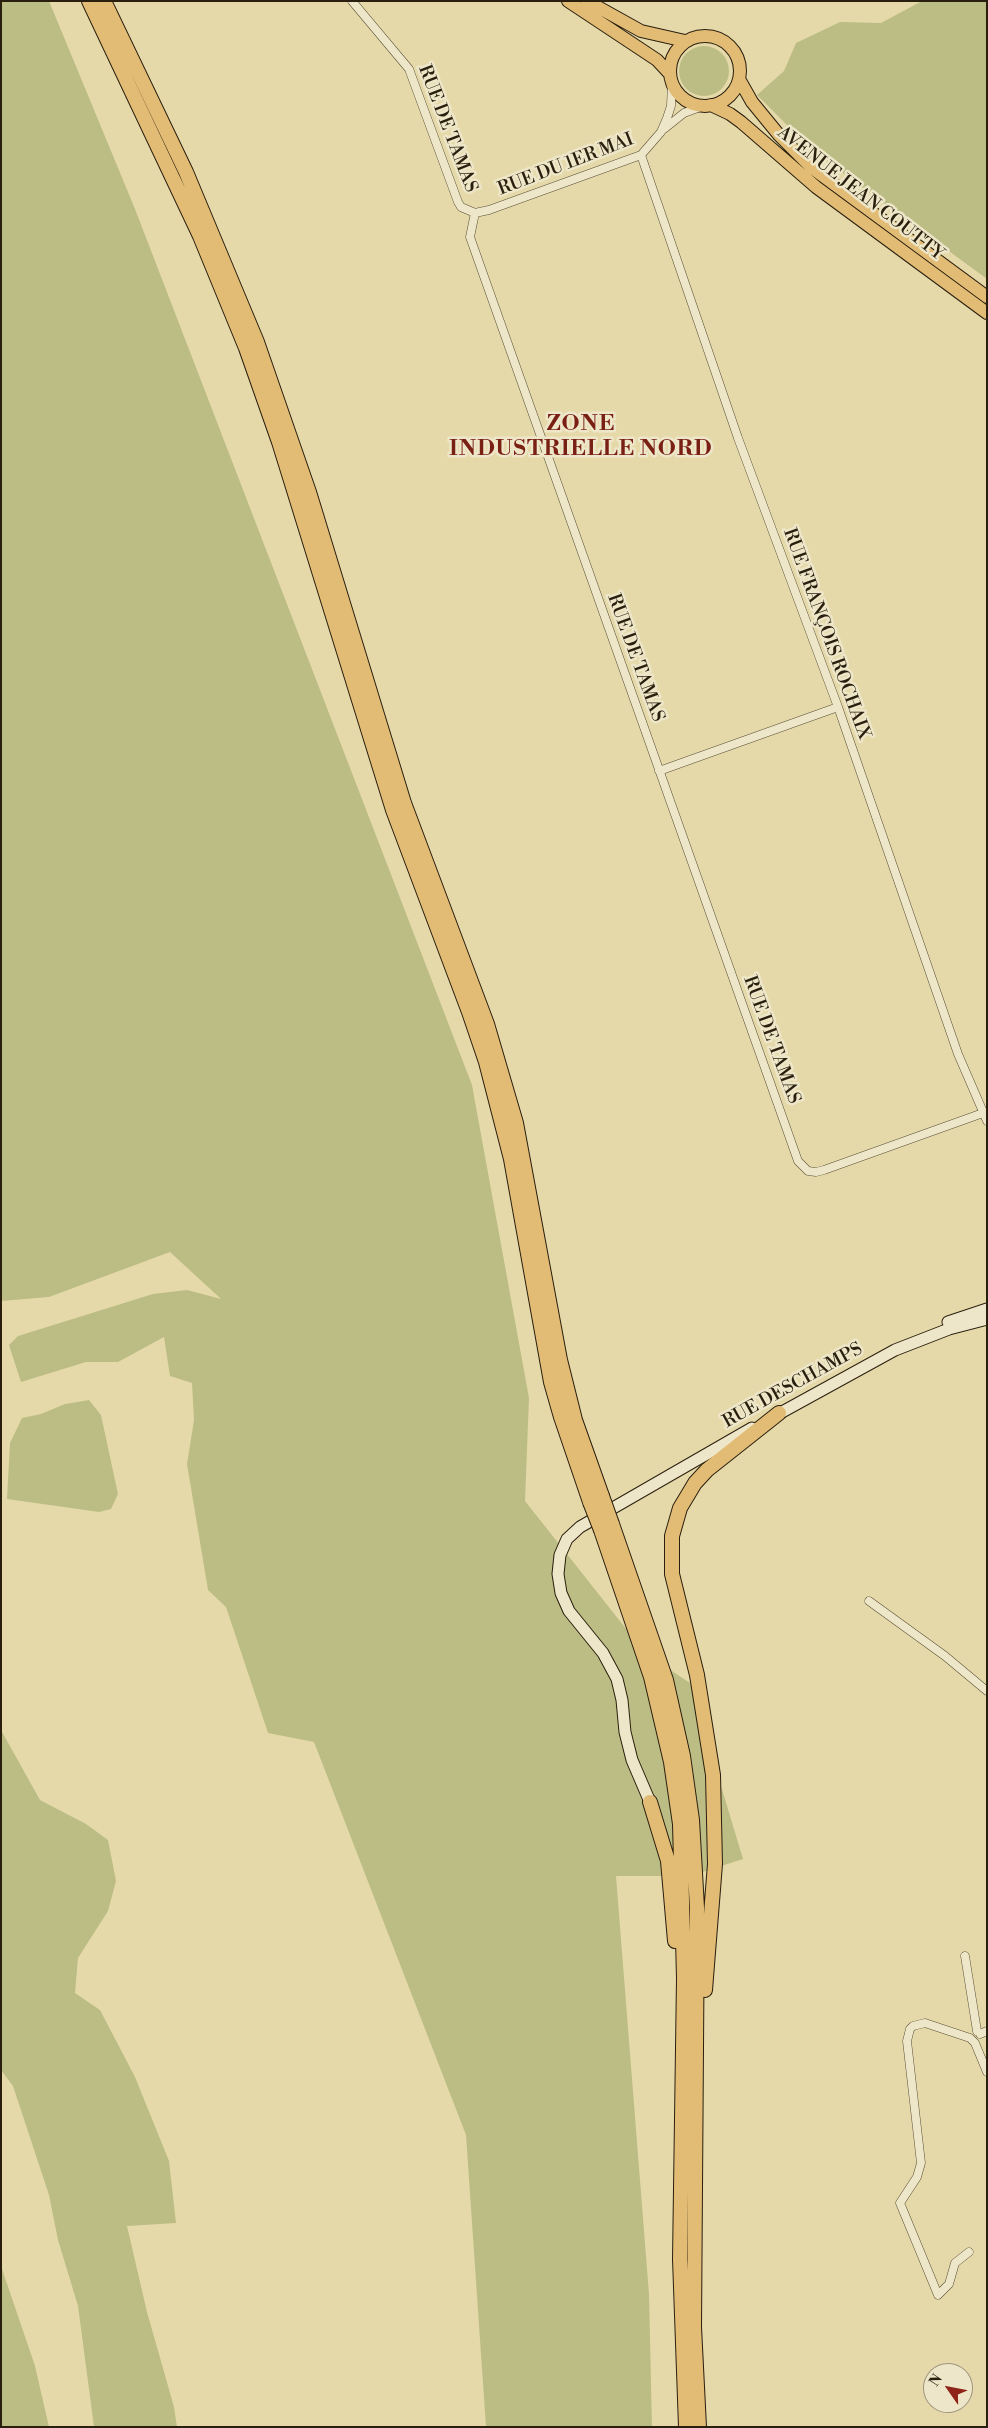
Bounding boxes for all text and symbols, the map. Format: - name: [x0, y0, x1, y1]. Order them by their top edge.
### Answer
- street label: RUE DE TAMAS: [413, 62, 481, 196]
- street label: AVENUE JEAN COUTTY: [772, 122, 948, 266]
- street label: RUE DU 1ER MAI: [495, 129, 637, 201]
- district label: ZONE INDUSTRIELLE NORD: [447, 412, 715, 464]
- street label: RUE FRANÇOIS ROCHAIX: [778, 526, 874, 742]
- street label: RUE DE TAMAS: [602, 591, 668, 725]
- street label: RUE DE TAMAS: [738, 973, 804, 1107]
- street label: RUE DESCHAMPS: [719, 1339, 867, 1433]
- north arrow: [923, 2363, 973, 2413]
- text: N: [926, 2371, 947, 2390]

